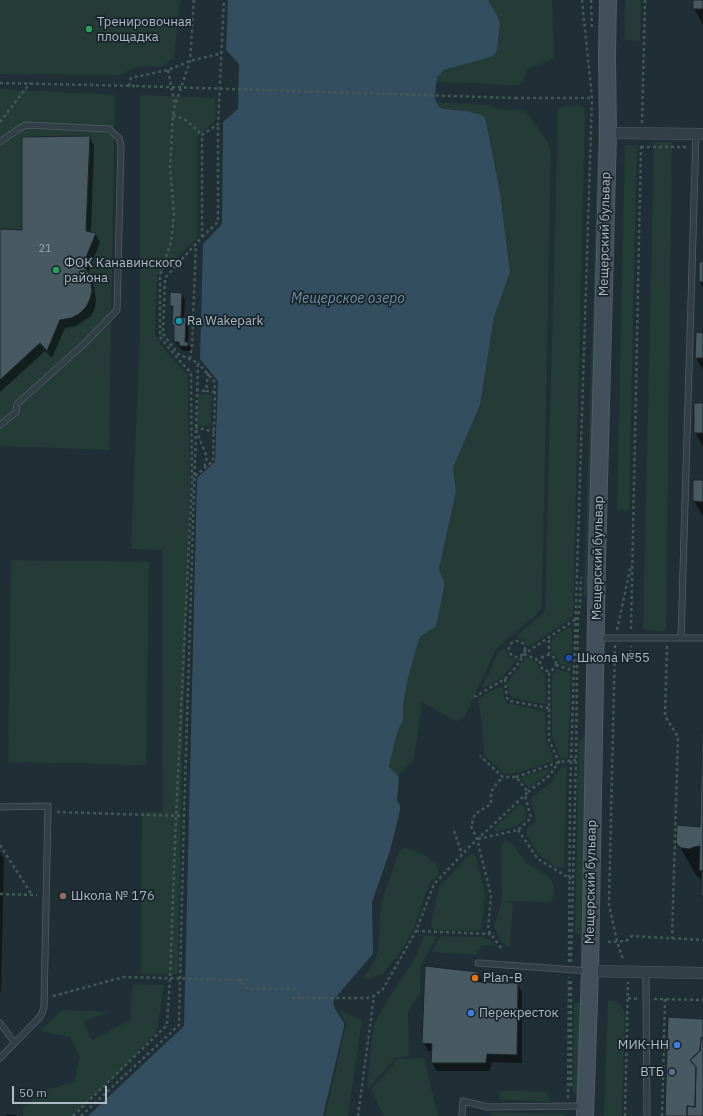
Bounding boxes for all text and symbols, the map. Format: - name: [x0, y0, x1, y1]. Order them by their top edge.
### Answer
- place label: Тренировочная площадка: [97, 14, 192, 45]
- marker: Тренировочная площадка: [84, 24, 94, 34]
- street label: Мещерский бульвар: [596, 172, 614, 296]
- house number: 21: [38, 242, 52, 256]
- place label: ФОК Канавинского района: [64, 255, 182, 286]
- marker: ФОК Канавинского района: [51, 265, 61, 275]
- water label: Мещерское озеро: [291, 291, 405, 307]
- place label: Ra Wakepark: [187, 313, 263, 329]
- marker: Ra Wakepark: [174, 316, 184, 326]
- street label: Мещерский бульвар: [589, 496, 607, 620]
- place label: Школа №55: [577, 650, 650, 666]
- marker: Школа №55: [564, 653, 574, 663]
- street label: Мещерский бульвар: [582, 820, 600, 944]
- place label: Школа № 176: [71, 888, 155, 904]
- marker: Школа № 176: [58, 891, 68, 901]
- place label: Plan-B: [483, 970, 522, 986]
- marker: Plan-B: [470, 973, 480, 983]
- place label: Перекресток: [479, 1005, 559, 1021]
- marker: Перекресток: [466, 1008, 476, 1018]
- place label: МИК-НН: [618, 1037, 669, 1053]
- marker: МИК-НН: [672, 1040, 682, 1050]
- place label: ВТБ: [640, 1064, 664, 1080]
- marker: ВТБ: [667, 1067, 677, 1077]
- scale bar: [14, 1078, 109, 1104]
- text: 50 m: [19, 1085, 47, 1100]

